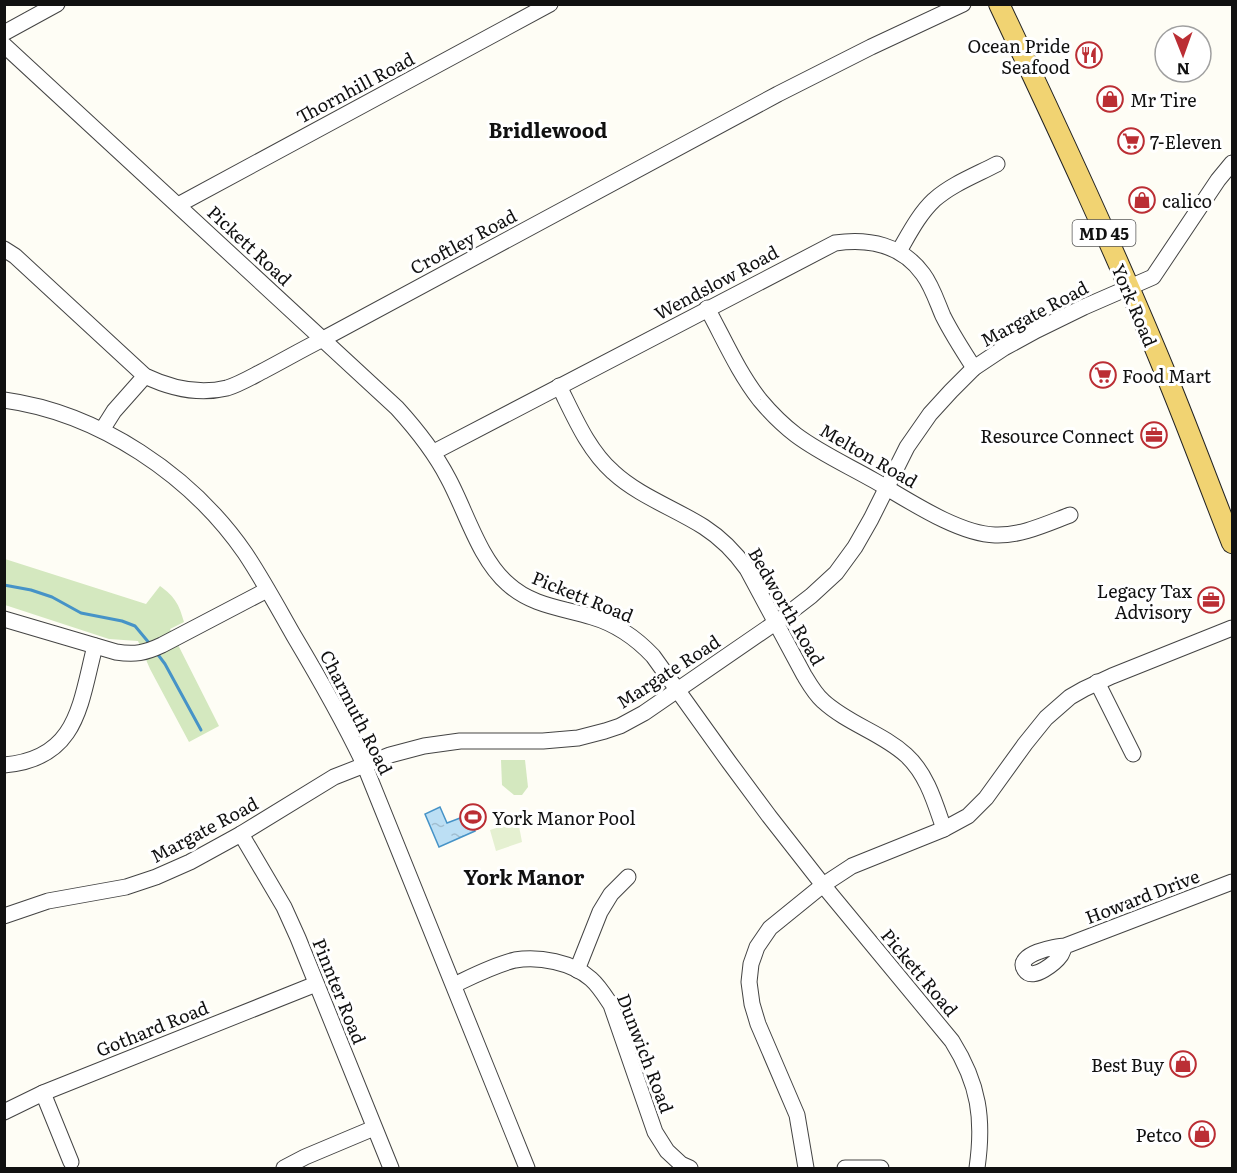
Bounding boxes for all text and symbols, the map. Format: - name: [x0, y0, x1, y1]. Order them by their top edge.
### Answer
- north arrow: [1153, 24, 1213, 84]
- place label: Ocean Pride Seafood: [968, 32, 1070, 80]
- restaurant icon: Ocean Pride Seafood: [1074, 40, 1104, 70]
- street label: Thornhill Road: [291, 45, 419, 129]
- text: N: [1176, 58, 1190, 82]
- shop icon: Mr Tire: [1095, 84, 1125, 114]
- place label: Mr Tire: [1130, 86, 1197, 113]
- district label: Bridlewood: [489, 114, 607, 144]
- supermarket icon: 7-Eleven: [1116, 126, 1146, 156]
- place label: 7-Eleven: [1150, 128, 1222, 155]
- shop icon: calico: [1127, 185, 1157, 215]
- place label: calico: [1162, 187, 1212, 214]
- street label: Pickett Road: [202, 199, 298, 291]
- street label: Croftley Road: [405, 202, 521, 280]
- road number: MD 45: [1072, 220, 1136, 246]
- street label: Wendslow Road: [649, 238, 783, 326]
- street label: York Road: [1105, 259, 1165, 351]
- street label: Margate Road: [975, 273, 1093, 353]
- supermarket icon: Food Mart: [1088, 360, 1118, 390]
- place label: Food Mart: [1122, 362, 1212, 389]
- street label: Melton Road: [815, 416, 923, 494]
- office icon: Resource Connect: [1139, 420, 1169, 450]
- place label: Resource Connect: [980, 422, 1135, 449]
- street label: Bedworth Road: [742, 542, 832, 670]
- street label: Pickett Road: [528, 563, 638, 629]
- place label: Legacy Tax Advisory: [1097, 577, 1193, 625]
- office icon: Legacy Tax Advisory: [1196, 585, 1226, 615]
- street label: Margate Road: [611, 627, 725, 715]
- street label: Charmuth Road: [314, 645, 400, 779]
- street label: Margate Road: [145, 789, 263, 869]
- sports icon: York Manor Pool: [458, 802, 488, 832]
- place label: York Manor Pool: [492, 804, 635, 831]
- district label: York Manor: [464, 861, 585, 891]
- street label: Howard Drive: [1081, 862, 1203, 930]
- street label: Pickett Road: [875, 922, 965, 1022]
- street label: Pinnter Road: [306, 934, 374, 1048]
- street label: Dunwich Road: [611, 989, 681, 1117]
- street label: Gothard Road: [92, 993, 212, 1063]
- shop icon: Best Buy: [1168, 1049, 1198, 1079]
- place label: Best Buy: [1091, 1051, 1165, 1078]
- shop icon: Petco: [1187, 1119, 1217, 1149]
- place label: Petco: [1135, 1121, 1182, 1148]

